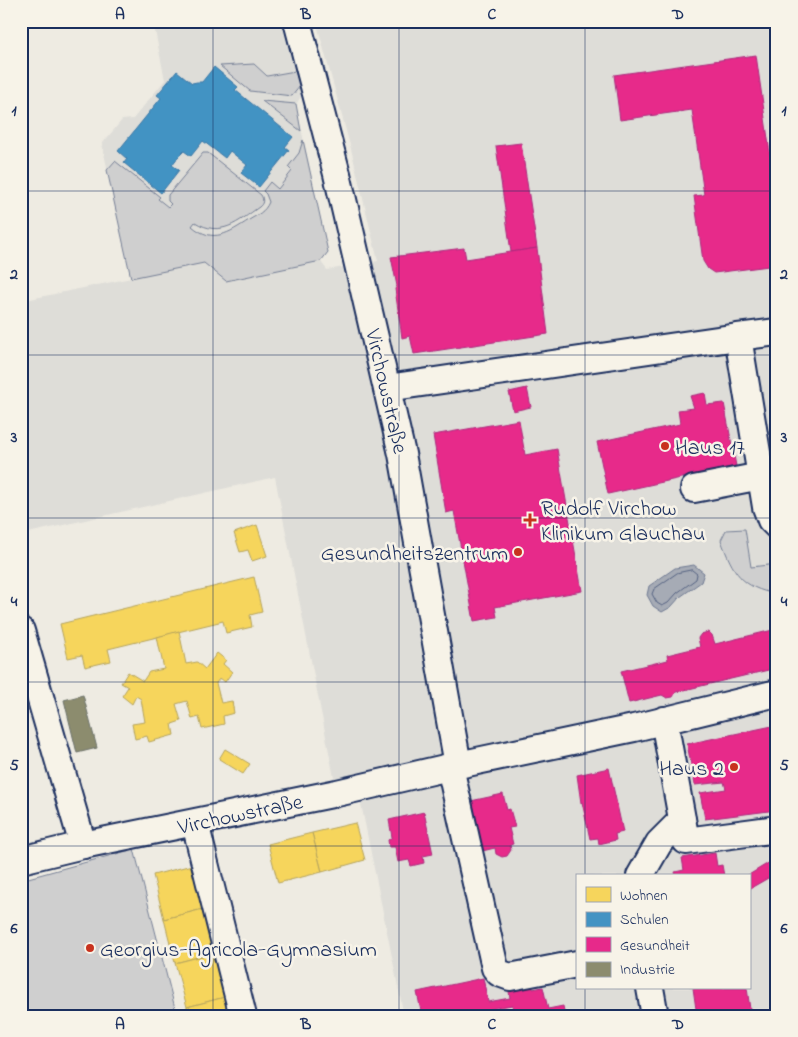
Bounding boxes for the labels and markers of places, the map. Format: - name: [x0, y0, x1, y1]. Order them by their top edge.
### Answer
- place label: Haus 17: [675, 433, 745, 465]
- marker: Haus 17: [659, 440, 671, 452]
- place label: Rudolf Virchow Klinikum Glauchau: [541, 494, 705, 551]
- marker: Rudolf Virchow Klinikum Glauchau: [523, 513, 537, 527]
- place label: Gesundheitszentrum: [321, 539, 508, 571]
- marker: Gesundheitszentrum: [512, 546, 524, 558]
- place label: Haus 2: [659, 754, 724, 786]
- marker: Haus 2: [728, 761, 740, 773]
- place label: Georgius-Agricola-Gymnasium: [100, 935, 377, 968]
- marker: Georgius-Agricola-Gymnasium: [84, 942, 96, 954]

